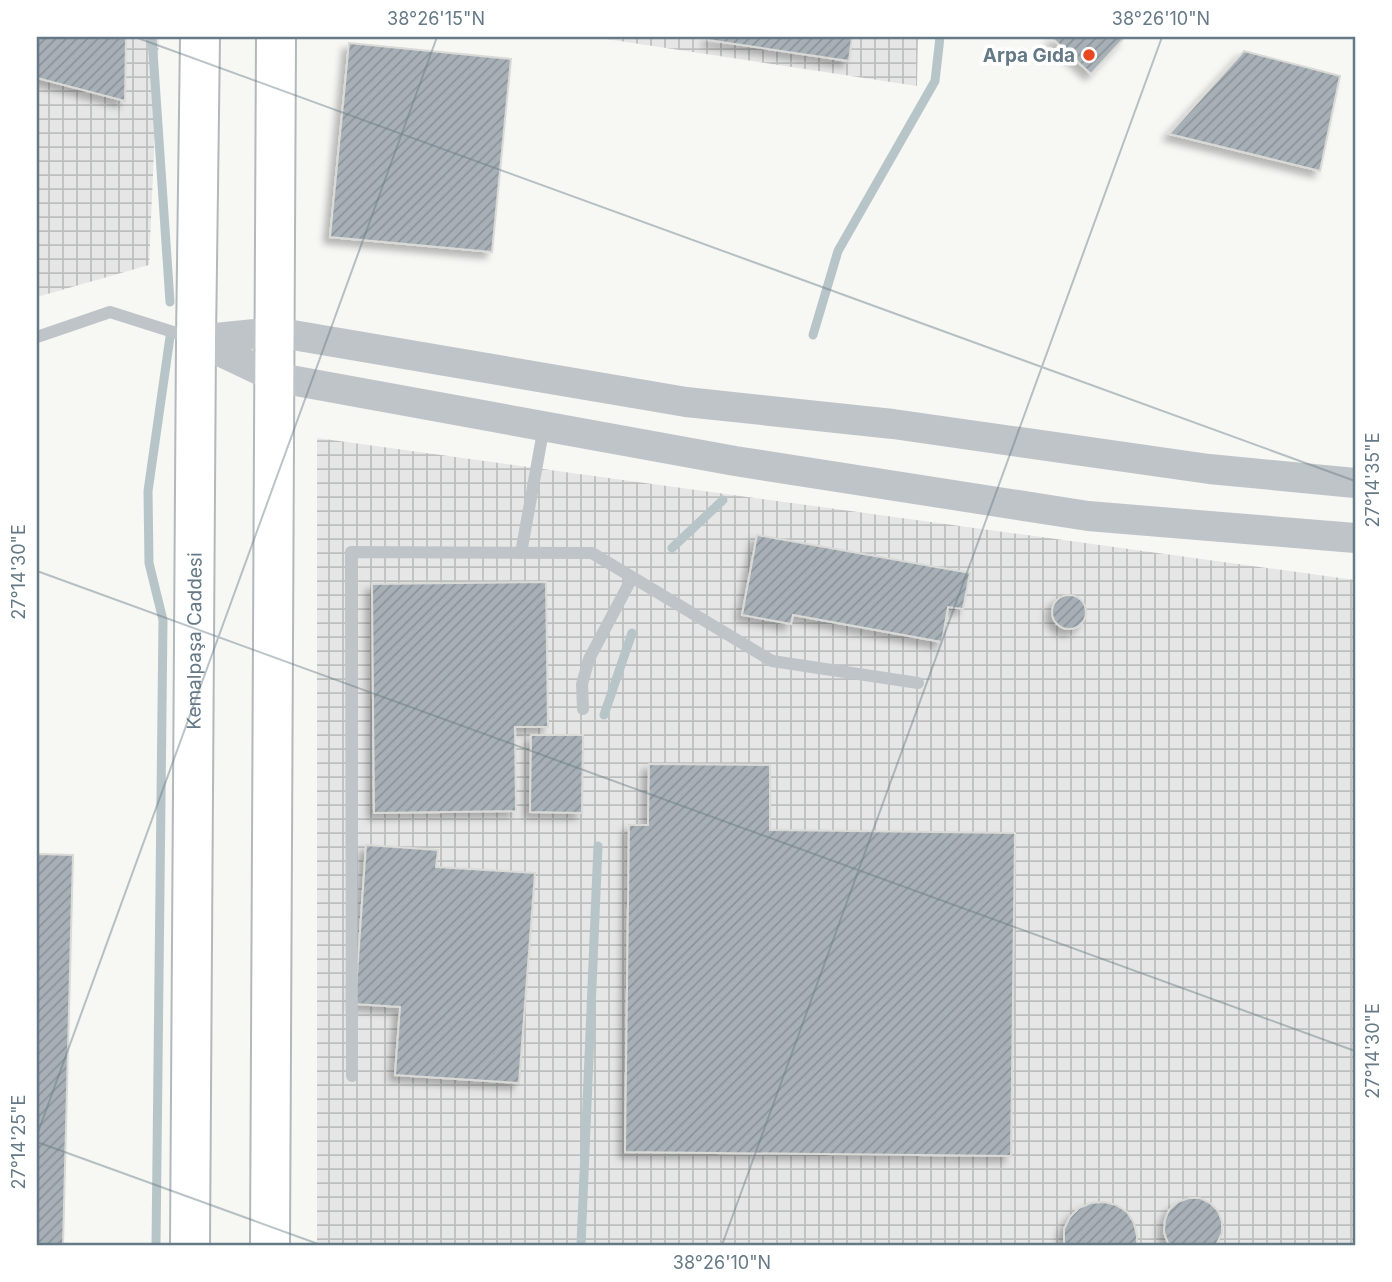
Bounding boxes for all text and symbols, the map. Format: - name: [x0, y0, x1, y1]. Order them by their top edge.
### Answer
- text: 38°26'15"N: [387, 8, 485, 29]
- text: 38°26'10"N: [1112, 8, 1210, 29]
- place label: Arpa Gıda: [983, 44, 1075, 67]
- marker: Arpa Gıda: [1081, 47, 1097, 63]
- text: 27°14'35"E: [1362, 433, 1383, 527]
- text: 27°14'30"E: [8, 524, 29, 620]
- street label: Kemalpaşa Caddesi: [182, 552, 207, 730]
- text: 27°14'30"E: [1362, 1003, 1383, 1099]
- text: 27°14'25"E: [8, 1095, 29, 1189]
- text: 38°26'10"N: [673, 1252, 771, 1273]

